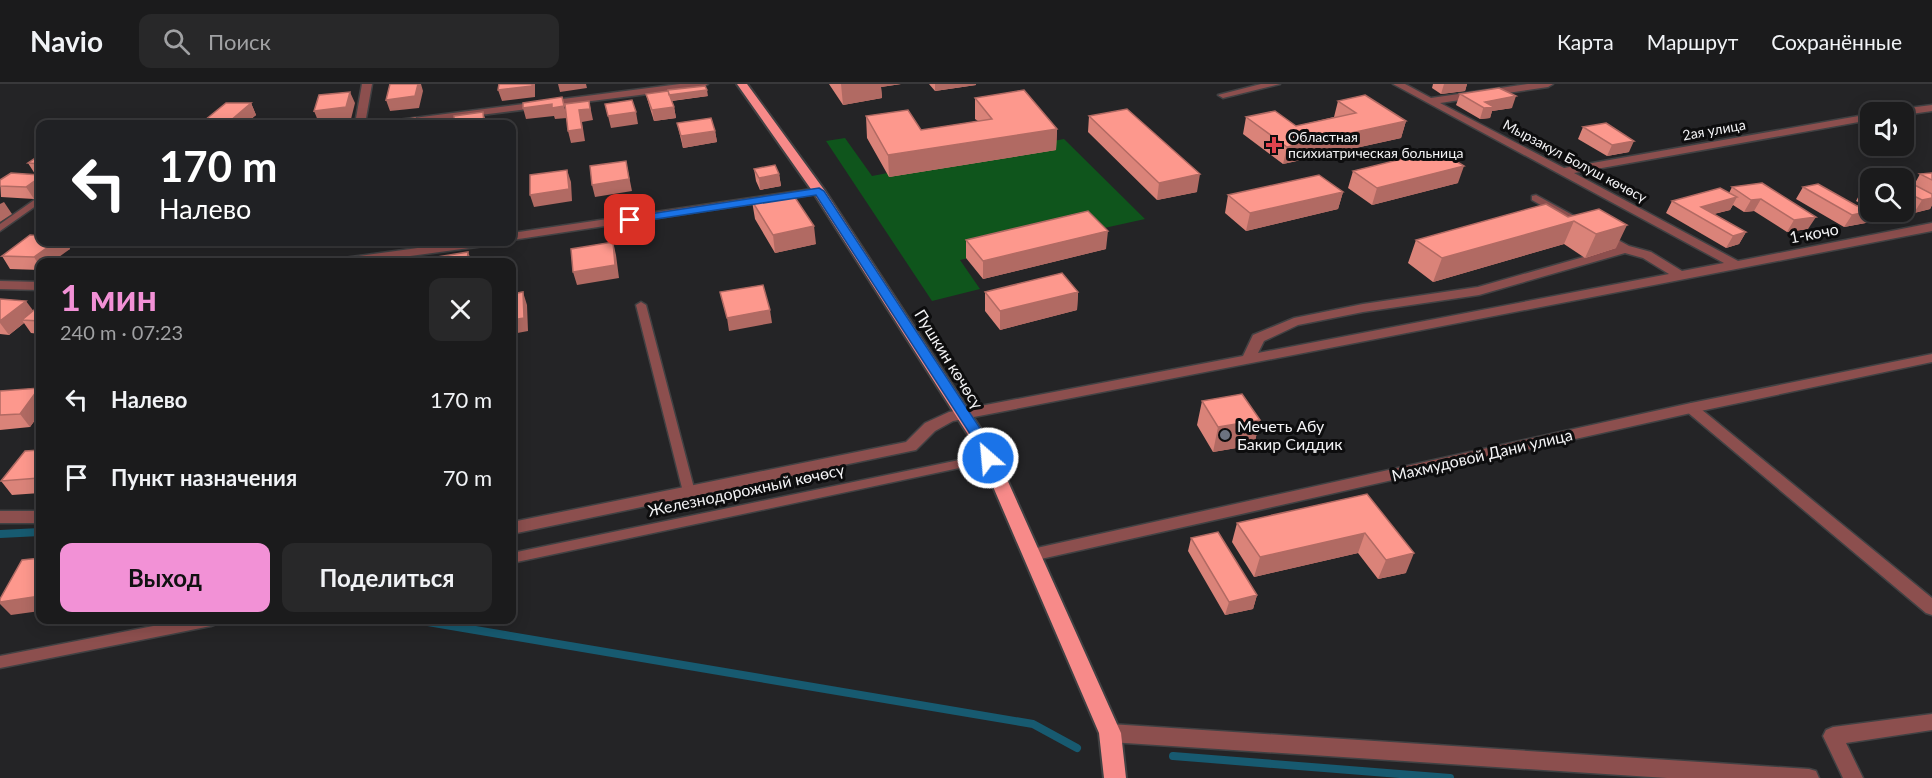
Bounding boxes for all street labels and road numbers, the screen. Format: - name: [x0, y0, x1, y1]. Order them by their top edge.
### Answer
- street label: Мырзакул Болуш көчөсү: [1500, 115, 1651, 206]
- street label: 2ая улица: [1681, 116, 1747, 143]
- street label: 1-кочо: [1788, 218, 1840, 247]
- street label: Пушкин көчөсү: [911, 305, 988, 413]
- street label: Махмудовой Дани улица: [1390, 424, 1574, 485]
- street label: Железнодорожный көчөсү: [646, 459, 847, 520]

